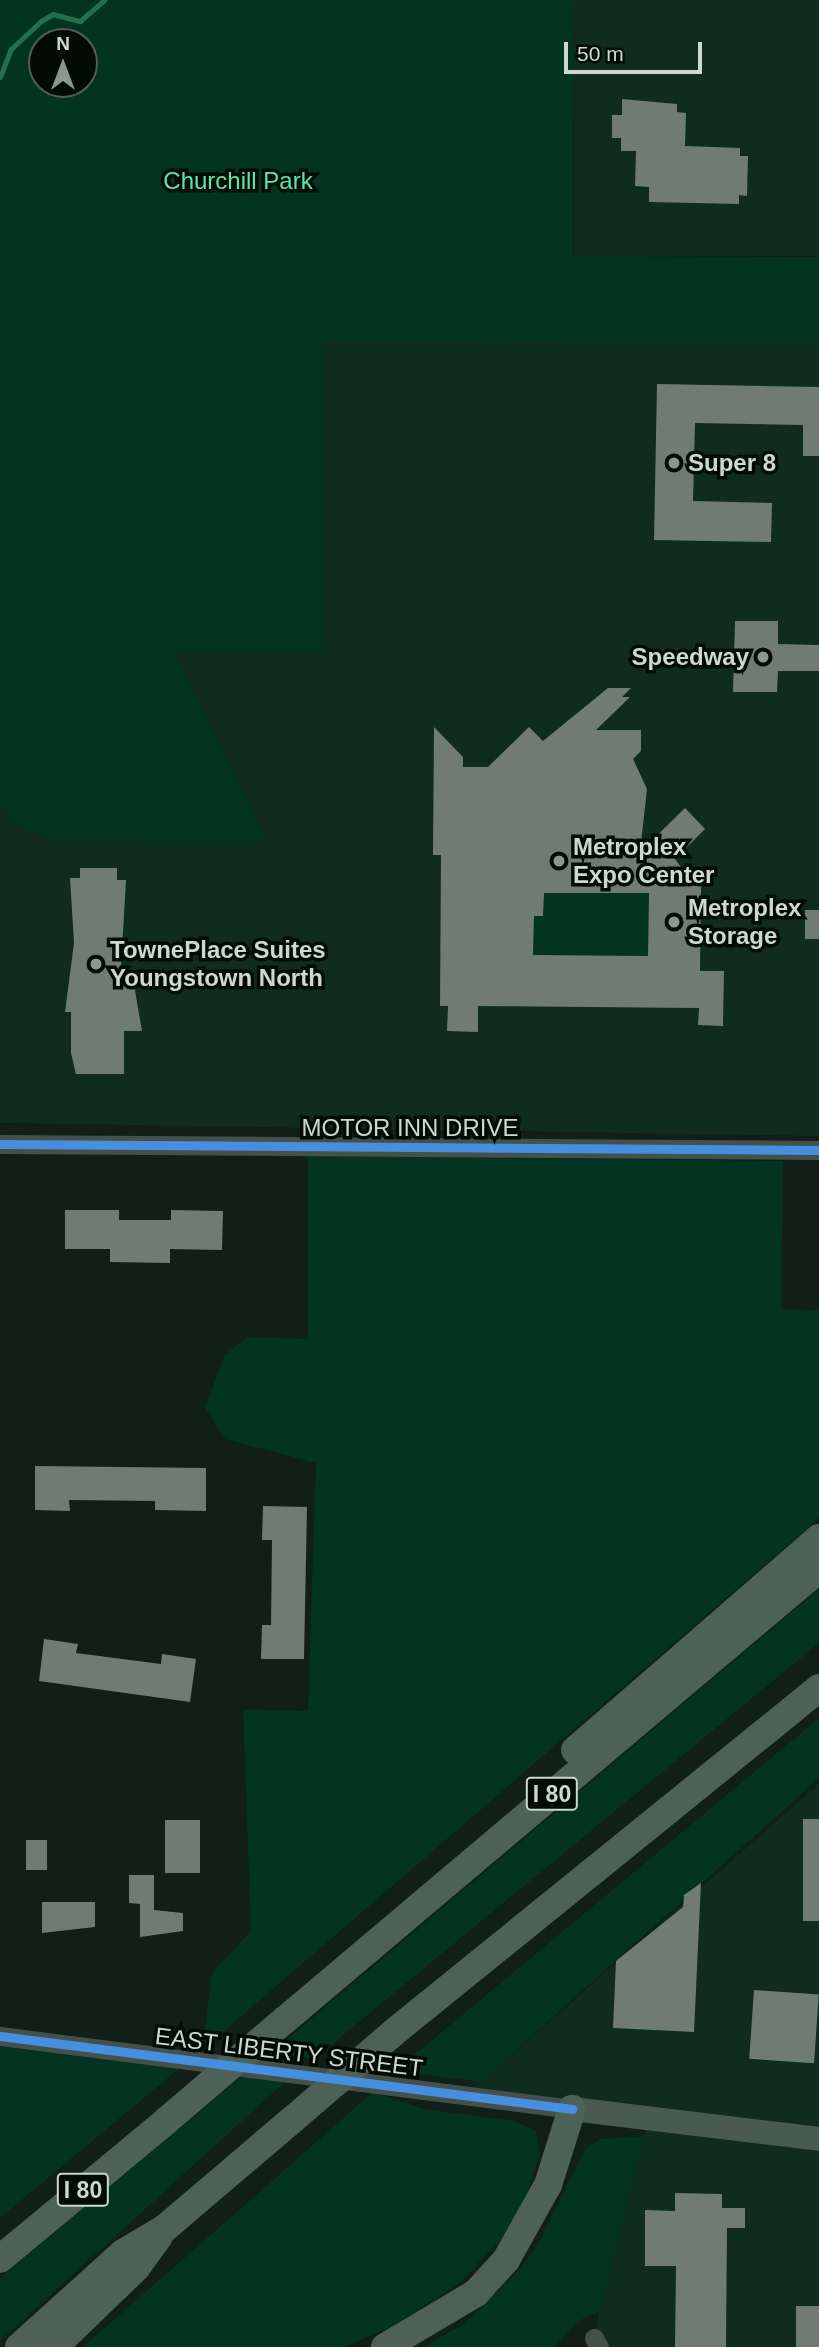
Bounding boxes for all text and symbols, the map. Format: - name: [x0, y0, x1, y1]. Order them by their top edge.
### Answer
- north arrow: [28, 28, 98, 98]
- scale bar: [567, 28, 705, 72]
- text: N: [56, 33, 70, 54]
- text: 50 m: [577, 42, 624, 65]
- park label: Churchill Park: [163, 167, 313, 195]
- place label: Super 8: [688, 449, 776, 477]
- marker: Super 8: [666, 455, 682, 471]
- place label: Speedway: [632, 643, 749, 671]
- marker: Speedway: [755, 649, 771, 665]
- place label: Metroplex Expo Center: [573, 833, 714, 889]
- marker: Metroplex Expo Center: [551, 853, 567, 869]
- place label: Metroplex Storage: [688, 894, 801, 950]
- marker: Metroplex Storage: [666, 914, 682, 930]
- place label: TownePlace Suites Youngstown North: [110, 936, 326, 992]
- marker: TownePlace Suites Youngstown North: [88, 956, 104, 972]
- street label: MOTOR INN DRIVE: [302, 1114, 518, 1142]
- road number: I 80: [526, 1774, 578, 1814]
- street label: EAST LIBERTY STREET: [153, 2021, 425, 2083]
- road number: I 80: [57, 2170, 109, 2210]

